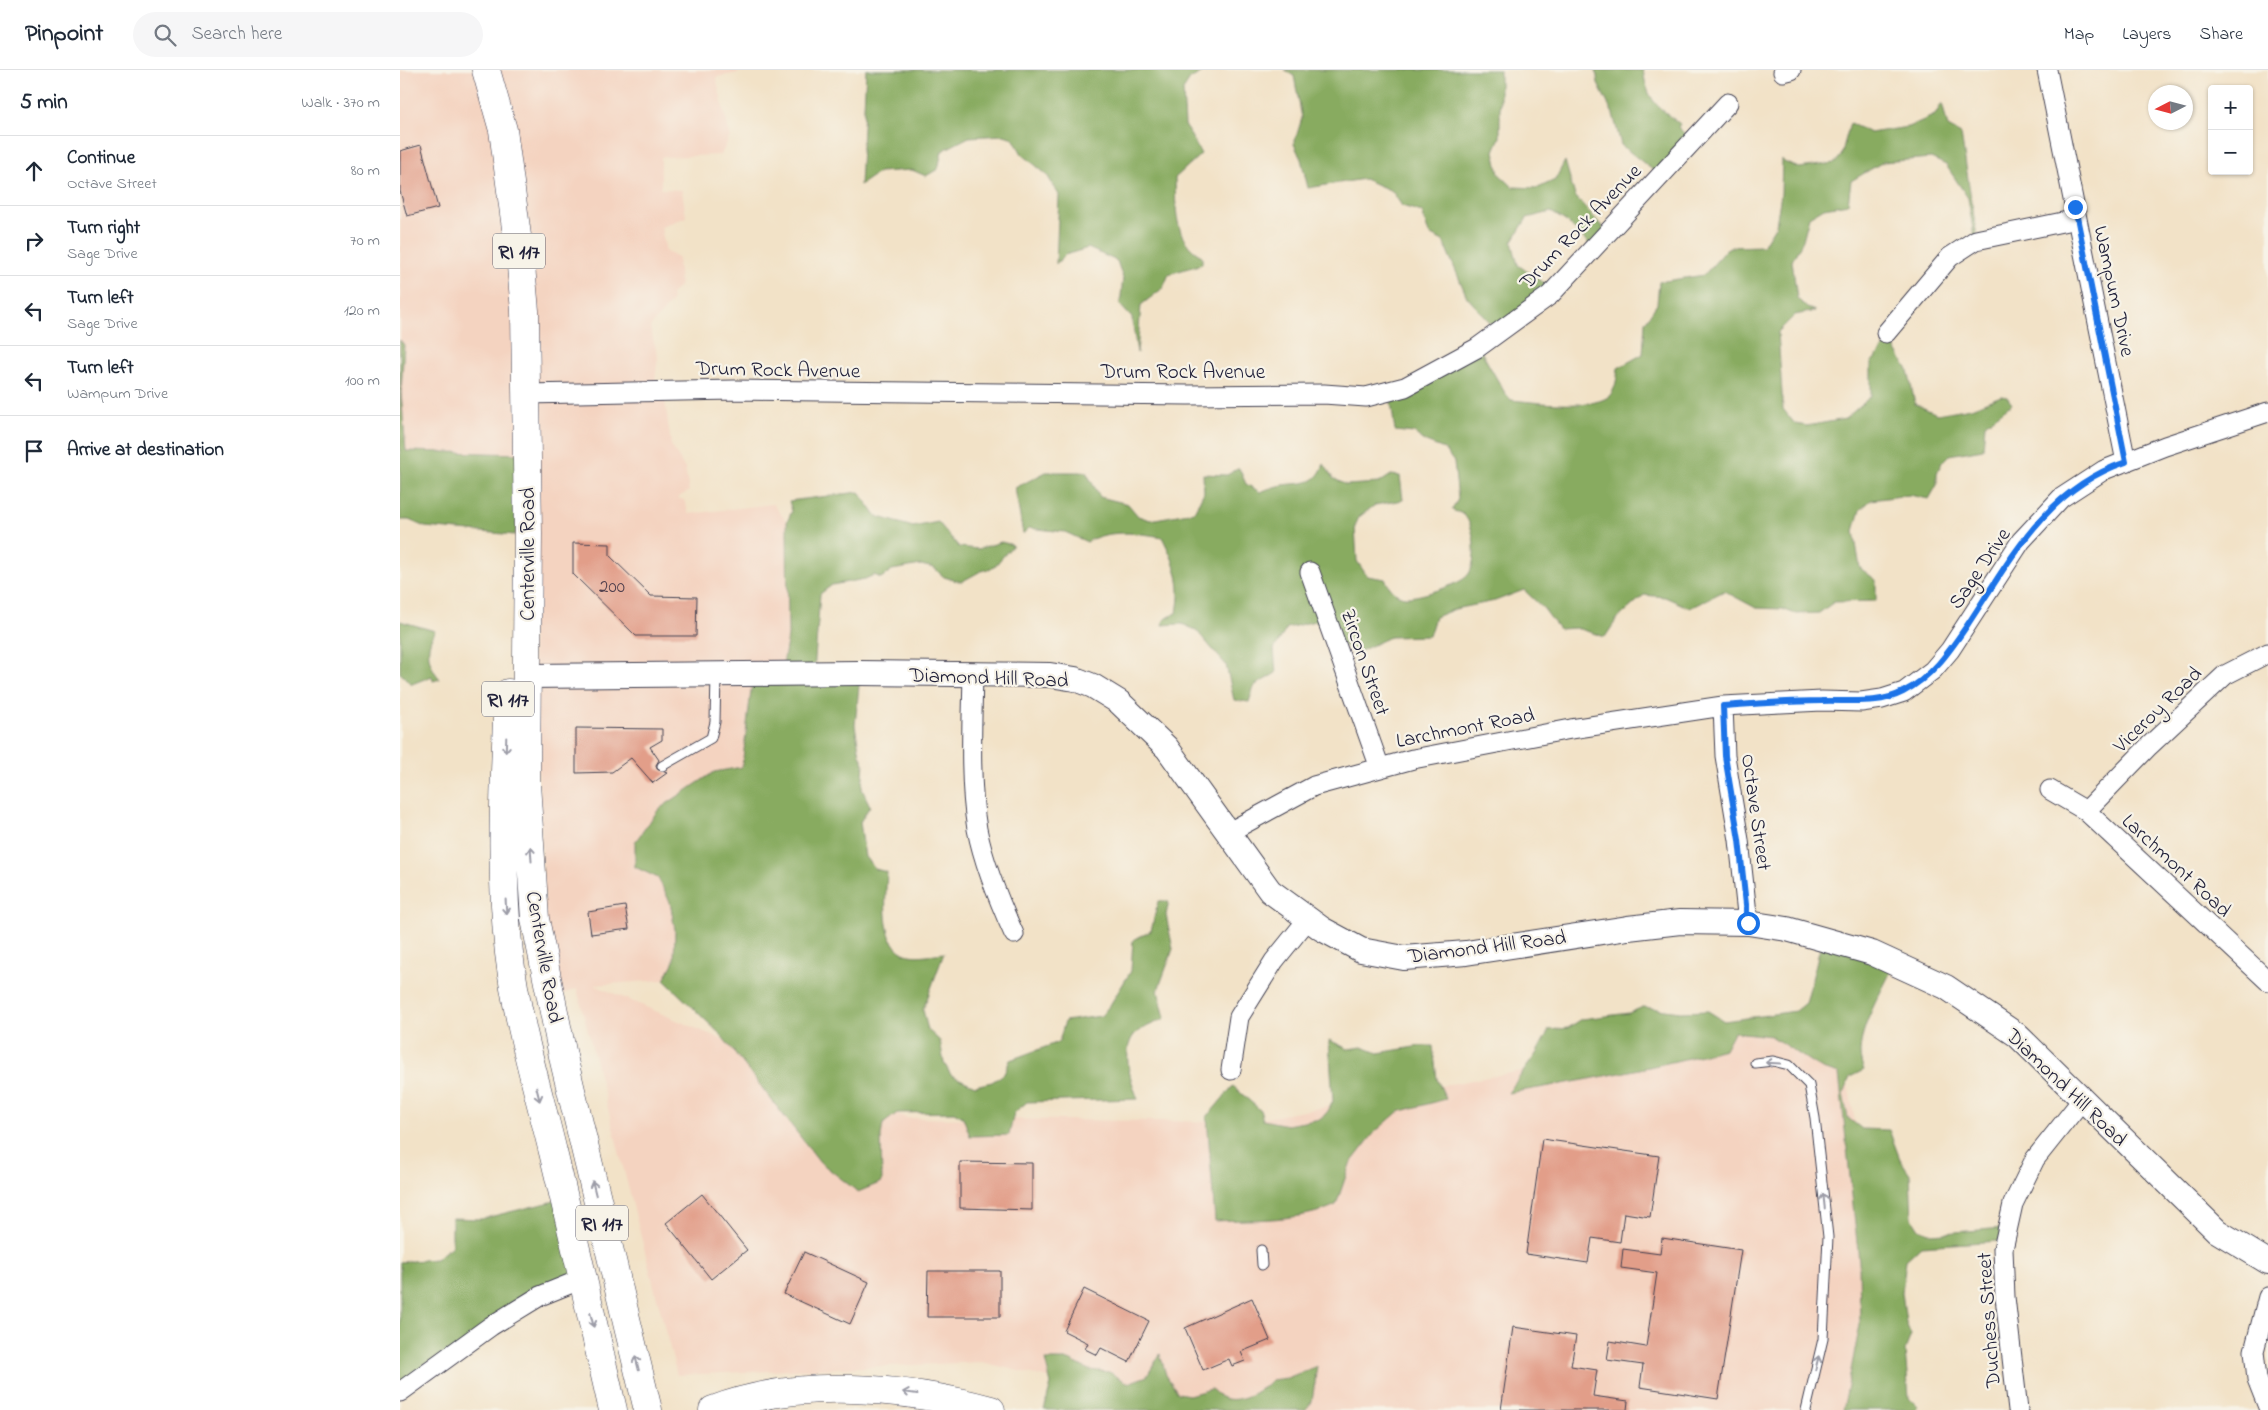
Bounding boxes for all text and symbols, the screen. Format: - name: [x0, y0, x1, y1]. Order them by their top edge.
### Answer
- search box: [133, 12, 483, 57]
- text: Pinpoint: [25, 17, 103, 52]
- icon: search: [151, 21, 179, 49]
- text: Search here: [191, 21, 282, 48]
- text: Map: [2064, 22, 2094, 48]
- text: Layers: [2122, 22, 2172, 48]
- text: Share: [2200, 22, 2243, 48]
- north arrow: [2148, 85, 2193, 130]
- map controls: [2208, 85, 2253, 175]
- button: +: [2208, 85, 2253, 130]
- text: 5 min: [20, 88, 68, 118]
- text: Walk · 370 m: [301, 91, 380, 115]
- button: −: [2208, 130, 2253, 175]
- text: Continue: [67, 145, 135, 172]
- icon: ahead: [20, 157, 48, 185]
- street label: Drum Rock Avenue: [1513, 157, 1650, 298]
- text: 80 m: [351, 159, 380, 183]
- text: Octave Street: [67, 172, 157, 196]
- route end: [2064, 196, 2087, 219]
- text: Turn right: [67, 215, 140, 242]
- street label: Wampum Drive: [2085, 223, 2142, 360]
- icon: right: [20, 227, 48, 255]
- text: 70 m: [350, 229, 380, 253]
- road number: RI 117: [493, 234, 545, 268]
- text: Sage Drive: [67, 242, 138, 266]
- text: Turn left: [67, 285, 134, 312]
- icon: left: [20, 297, 48, 325]
- text: 120 m: [344, 299, 380, 323]
- text: Sage Drive: [67, 312, 138, 336]
- text: Turn left: [67, 355, 134, 382]
- street label: Drum Rock Avenue: [694, 355, 861, 387]
- street label: Drum Rock Avenue: [1100, 358, 1266, 388]
- icon: left: [20, 367, 48, 395]
- text: 100 m: [345, 369, 380, 393]
- text: Wampum Drive: [67, 382, 168, 406]
- icon: arrive: [20, 437, 48, 465]
- text: Arrive at destination: [67, 437, 224, 464]
- street label: Centerville Road: [514, 487, 544, 621]
- street label: Sage Drive: [1942, 522, 2021, 617]
- house number: 200: [599, 574, 625, 601]
- street label: Zircon Street: [1332, 605, 1396, 720]
- street label: Viceroy Road: [2106, 660, 2211, 763]
- street label: Diamond Hill Road: [908, 661, 1069, 697]
- road number: RI 117: [482, 682, 534, 716]
- street label: Larchmont Road: [1394, 701, 1537, 757]
- one-way arrow: [501, 736, 511, 753]
- street label: Octave Street: [1732, 752, 1778, 873]
- street label: Larchmont Road: [2114, 808, 2237, 925]
- one-way arrow: [526, 846, 535, 862]
- street label: Centerville Road: [517, 889, 569, 1026]
- one-way arrow: [502, 899, 511, 915]
- route start: [1737, 912, 1760, 935]
- street label: Diamond Hill Road: [1405, 923, 1568, 973]
- street label: Diamond Hill Road: [1997, 1022, 2133, 1155]
- one-way arrow: [1765, 1058, 1781, 1067]
- one-way arrow: [534, 1085, 543, 1101]
- one-way arrow: [588, 1180, 598, 1196]
- one-way arrow: [1819, 1193, 1829, 1209]
- road number: RI 117: [576, 1206, 628, 1240]
- street label: Duchess Street: [1970, 1251, 2010, 1390]
- one-way arrow: [588, 1312, 597, 1328]
- one-way arrow: [632, 1355, 641, 1371]
- one-way arrow: [1813, 1355, 1822, 1371]
- one-way arrow: [902, 1388, 918, 1398]

